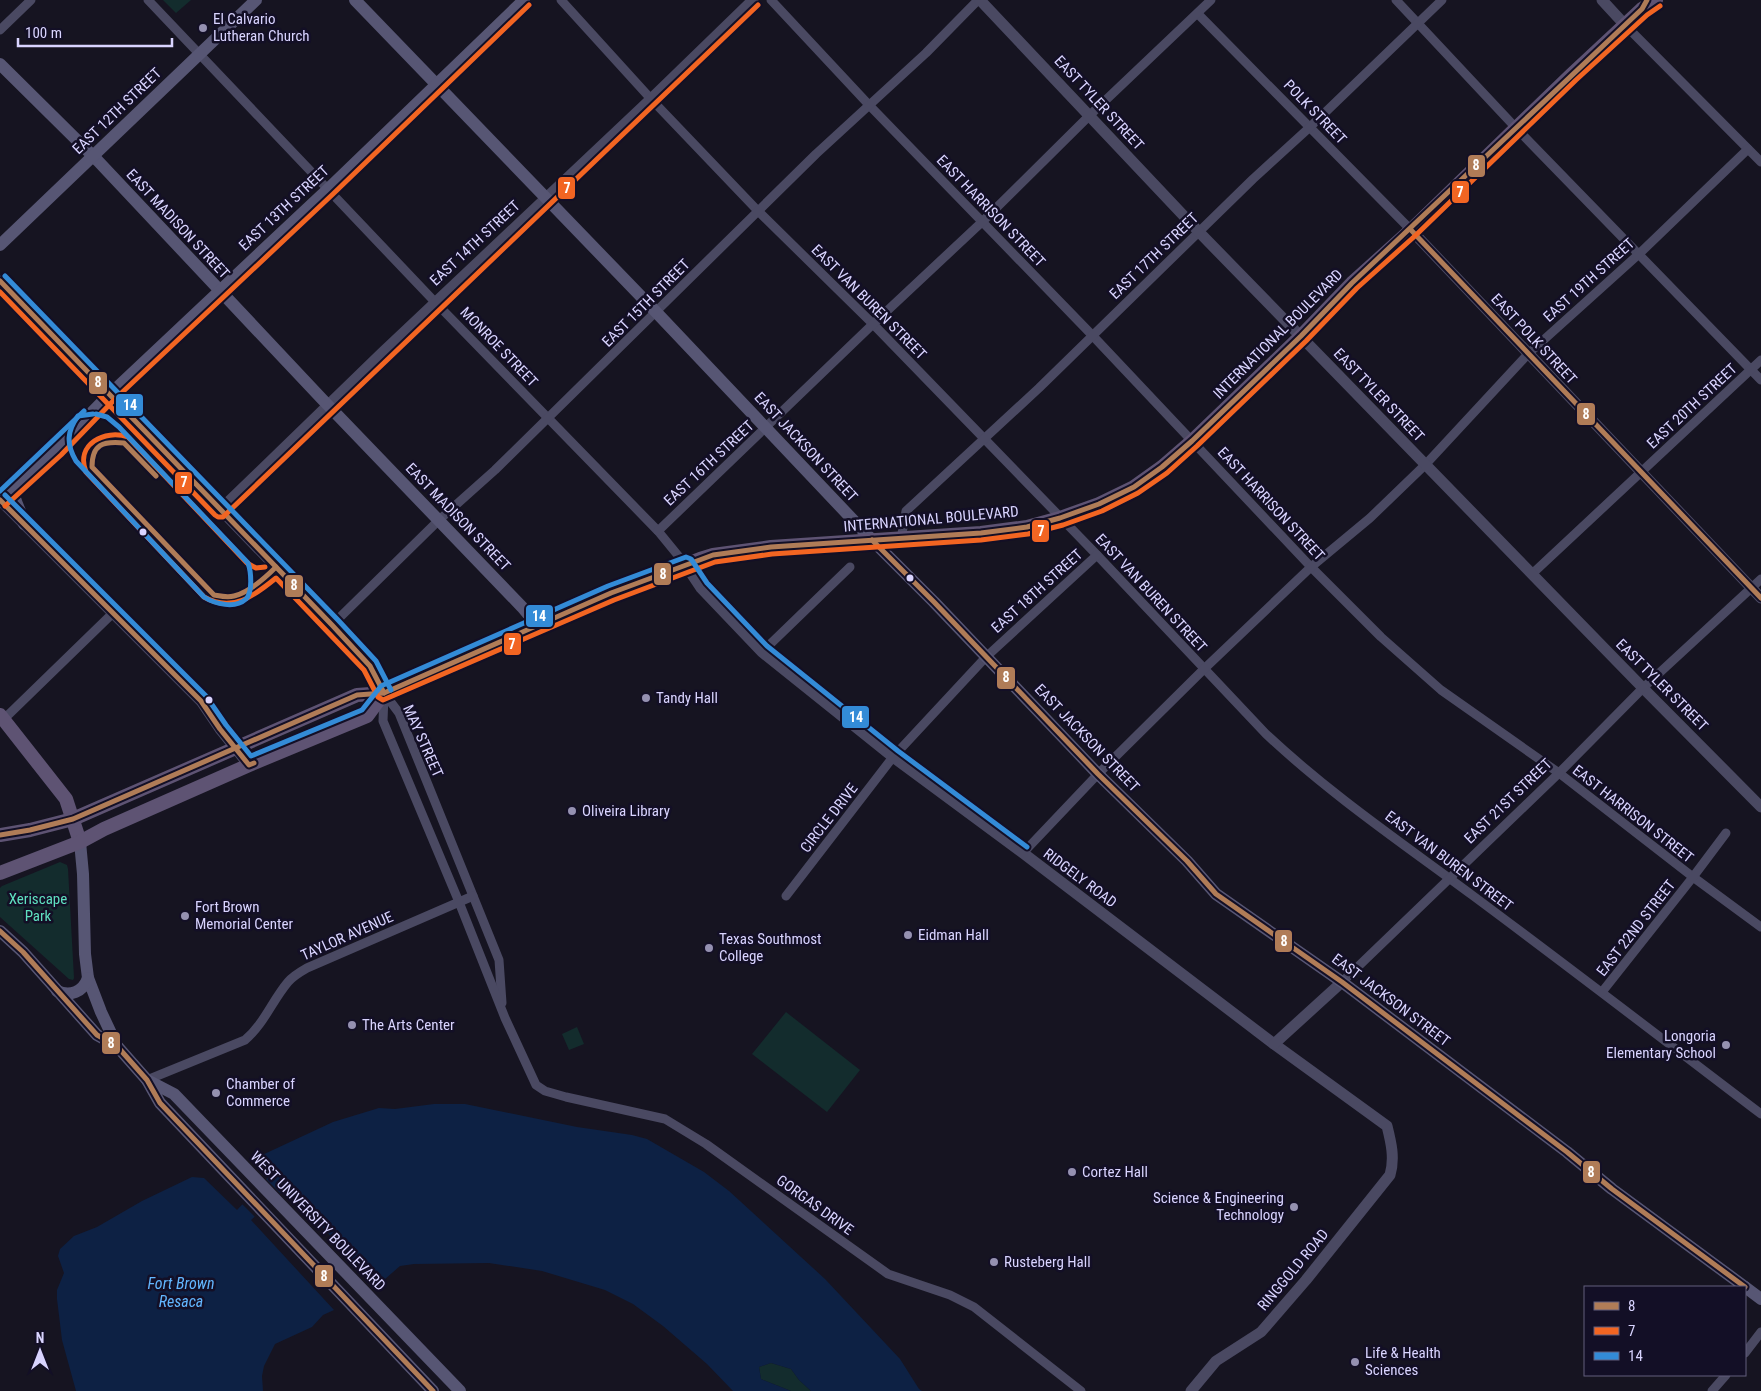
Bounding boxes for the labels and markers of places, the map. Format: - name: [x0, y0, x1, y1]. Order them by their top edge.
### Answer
- place label: El Calvario Lutheran Church: [213, 10, 310, 45]
- marker: El Calvario Lutheran Church: [197, 22, 209, 34]
- unlabelled marker: [138, 527, 148, 537]
- unlabelled marker: [905, 573, 915, 583]
- place label: Tandy Hall: [656, 689, 718, 707]
- marker: Tandy Hall: [640, 692, 652, 704]
- unlabelled marker: [204, 695, 214, 705]
- place label: Oliveira Library: [582, 802, 670, 820]
- marker: Oliveira Library: [566, 805, 578, 817]
- place label: Fort Brown Memorial Center: [195, 898, 294, 933]
- marker: Fort Brown Memorial Center: [179, 910, 191, 922]
- place label: Eidman Hall: [918, 926, 989, 944]
- marker: Eidman Hall: [902, 929, 914, 941]
- place label: Texas Southmost College: [719, 930, 822, 965]
- marker: Texas Southmost College: [703, 942, 715, 954]
- place label: The Arts Center: [362, 1016, 455, 1034]
- marker: The Arts Center: [346, 1019, 358, 1031]
- place label: Longoria Elementary School: [1606, 1027, 1716, 1062]
- marker: Longoria Elementary School: [1720, 1039, 1732, 1051]
- place label: Chamber of Commerce: [226, 1075, 295, 1110]
- marker: Chamber of Commerce: [210, 1087, 222, 1099]
- place label: Cortez Hall: [1082, 1163, 1148, 1181]
- marker: Cortez Hall: [1066, 1166, 1078, 1178]
- place label: Science & Engineering Technology: [1153, 1189, 1284, 1224]
- marker: Science & Engineering Technology: [1288, 1201, 1300, 1213]
- place label: Rusteberg Hall: [1004, 1253, 1091, 1271]
- marker: Rusteberg Hall: [988, 1256, 1000, 1268]
- place label: Life & Health Sciences: [1365, 1344, 1441, 1379]
- marker: Life & Health Sciences: [1349, 1356, 1361, 1368]

